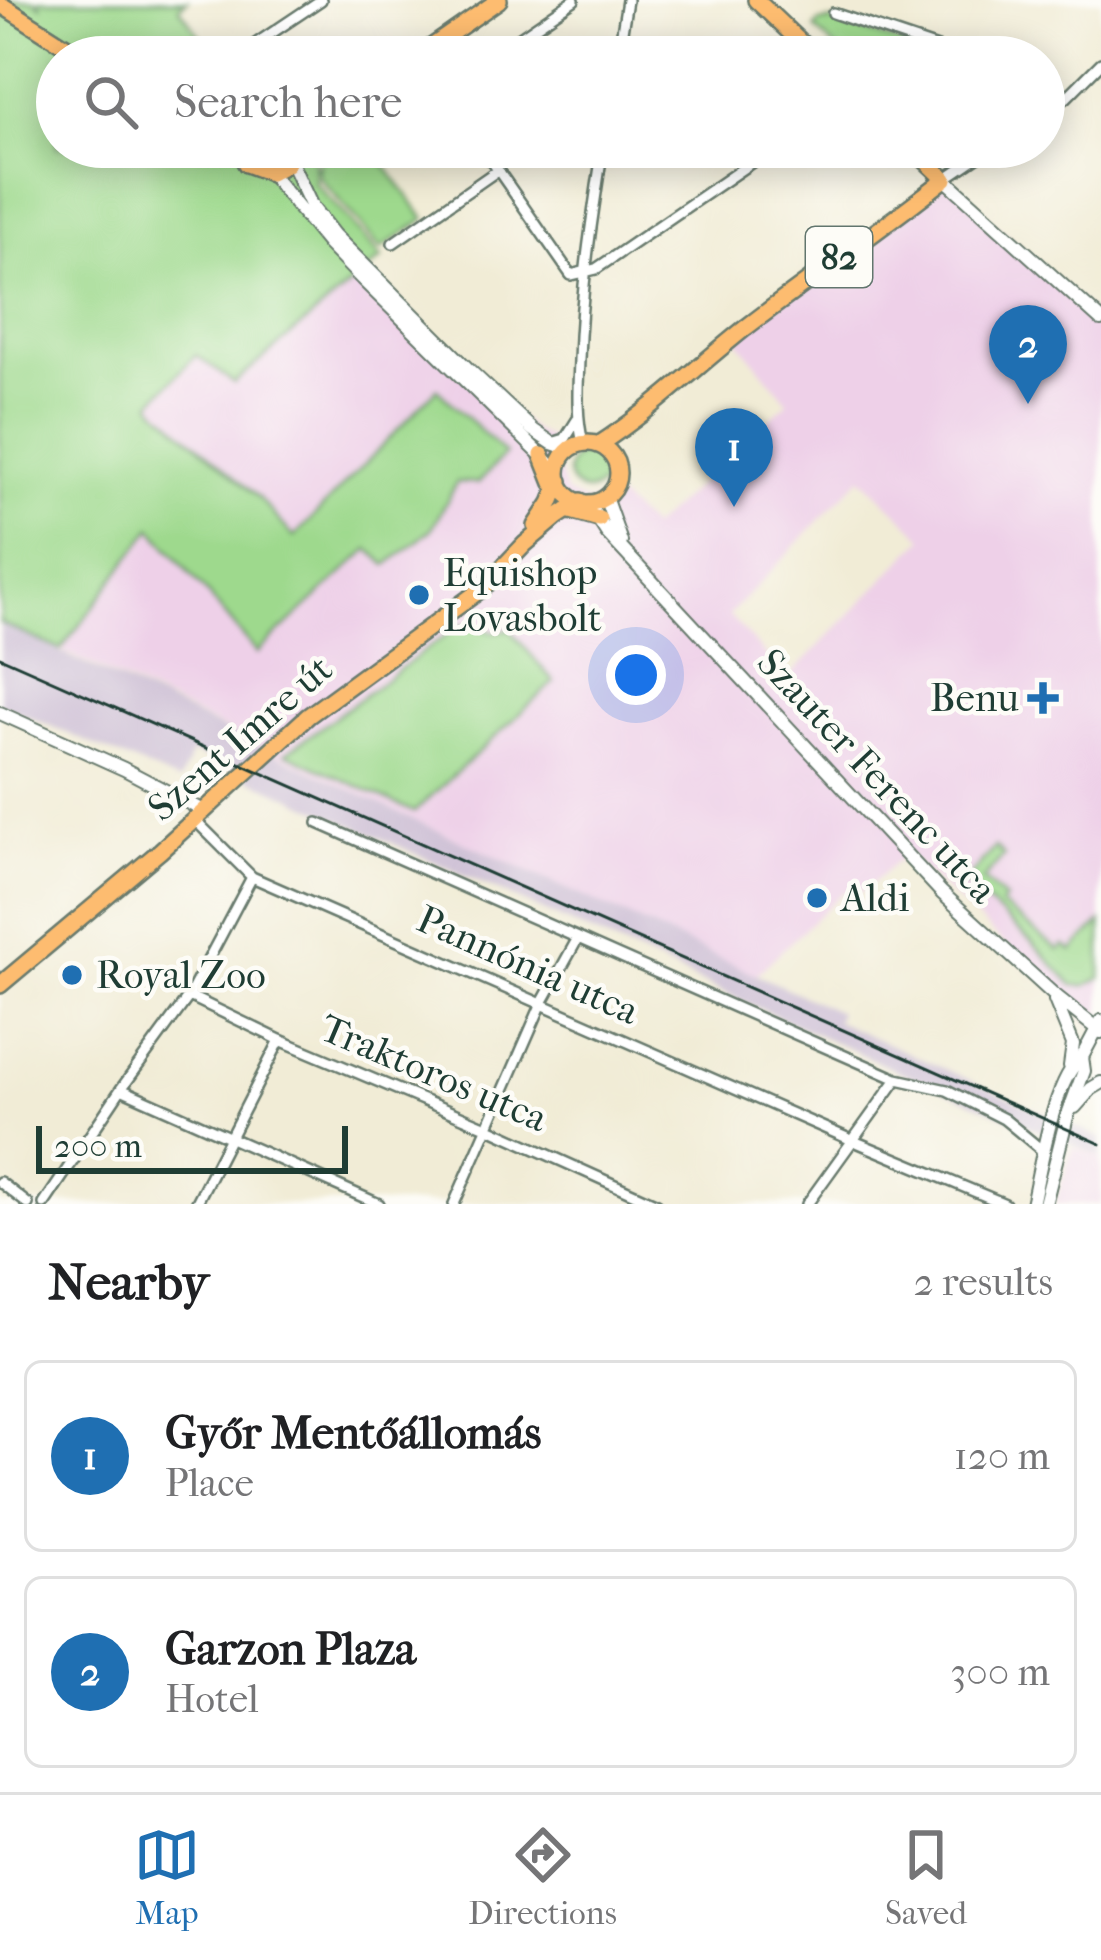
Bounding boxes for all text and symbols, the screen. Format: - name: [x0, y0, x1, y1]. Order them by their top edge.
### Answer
- search box: [36, 36, 1065, 168]
- icon: search: [78, 69, 144, 135]
- text: Search here: [174, 76, 402, 129]
- road number: 82: [806, 227, 872, 287]
- pin: 2: [989, 305, 1067, 404]
- pin: 1: [695, 408, 773, 507]
- place label: Equishop Lovasbolt: [443, 550, 602, 641]
- marker: Equishop Lovasbolt: [406, 582, 432, 608]
- street label: Szauter Ferenc utca: [748, 640, 1007, 913]
- your location: [606, 645, 666, 705]
- street label: Szent Imre út: [139, 646, 342, 830]
- place label: Benu: [930, 675, 1019, 721]
- marker: Benu: [1030, 685, 1056, 711]
- place label: Aldi: [839, 875, 910, 921]
- marker: Aldi: [804, 885, 830, 911]
- street label: Pannónia utca: [410, 896, 647, 1035]
- place label: Royal Zoo: [96, 952, 266, 998]
- marker: Royal Zoo: [59, 962, 85, 988]
- street label: Traktoros utca: [314, 1005, 555, 1142]
- scale bar: [36, 1120, 348, 1173]
- text: 200 m: [54, 1127, 142, 1166]
- text: Nearby: [48, 1252, 209, 1312]
- text: 2 results: [914, 1259, 1053, 1305]
- text: Győr Mentőállomás: [165, 1407, 541, 1460]
- text: 1: [83, 1433, 97, 1479]
- text: 120 m: [954, 1433, 1050, 1479]
- text: Place: [165, 1460, 254, 1506]
- text: Garzon Plaza: [165, 1623, 416, 1676]
- text: 2: [80, 1649, 100, 1695]
- text: 300 m: [950, 1649, 1050, 1695]
- text: Hotel: [165, 1676, 259, 1722]
- tab: Map: [134, 1822, 200, 1933]
- tab: Directions: [468, 1822, 617, 1933]
- tab: Saved: [885, 1822, 967, 1933]

